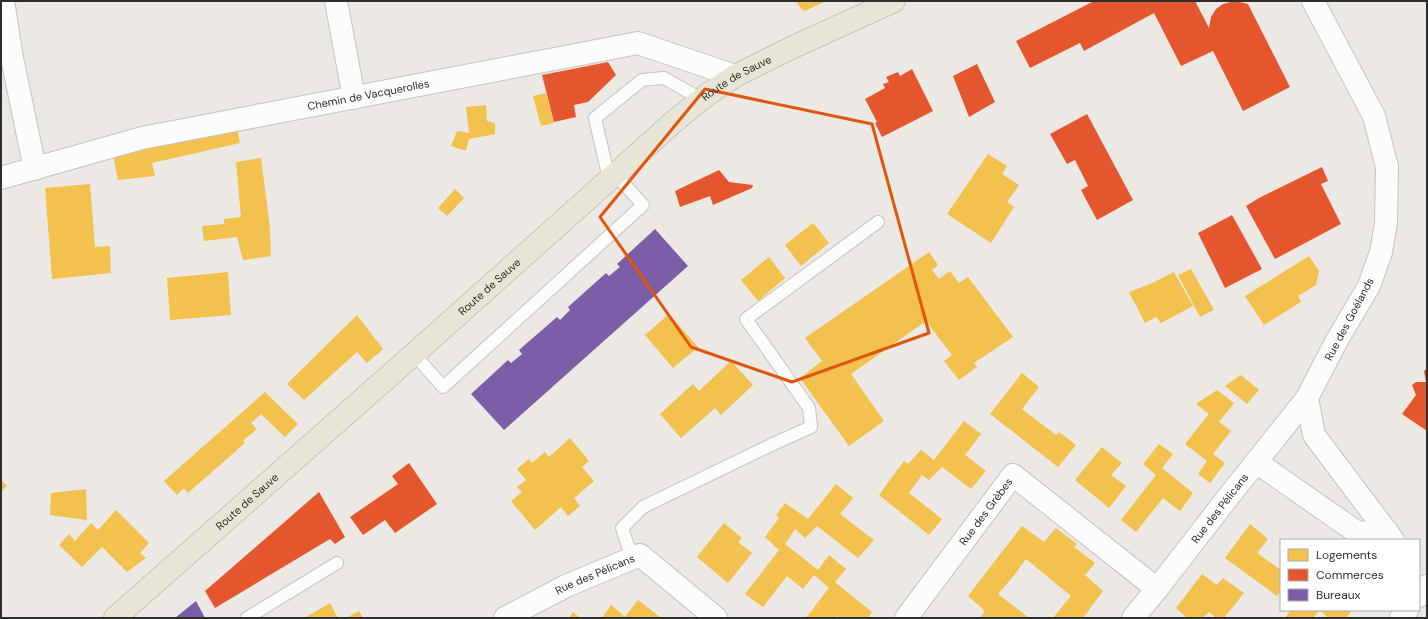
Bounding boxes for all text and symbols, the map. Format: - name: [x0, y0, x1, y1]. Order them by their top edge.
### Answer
- street label: Route de Sauve: [698, 52, 774, 104]
- street label: Chemin de Vacquerolles: [306, 76, 430, 113]
- street label: Route de Sauve: [455, 255, 524, 318]
- street label: Rue des Goélands: [1321, 275, 1377, 363]
- street label: Route de Sauve: [213, 470, 281, 533]
- street label: Rue des Pélicans: [1188, 470, 1252, 546]
- street label: Rue des Grèbes: [956, 475, 1015, 548]
- legend: [1280, 539, 1420, 611]
- text: Logements: [1316, 547, 1377, 563]
- street label: Rue des Pélicans: [553, 551, 637, 598]
- text: Commerces: [1316, 567, 1384, 583]
- text: Bureaux: [1316, 587, 1361, 603]

